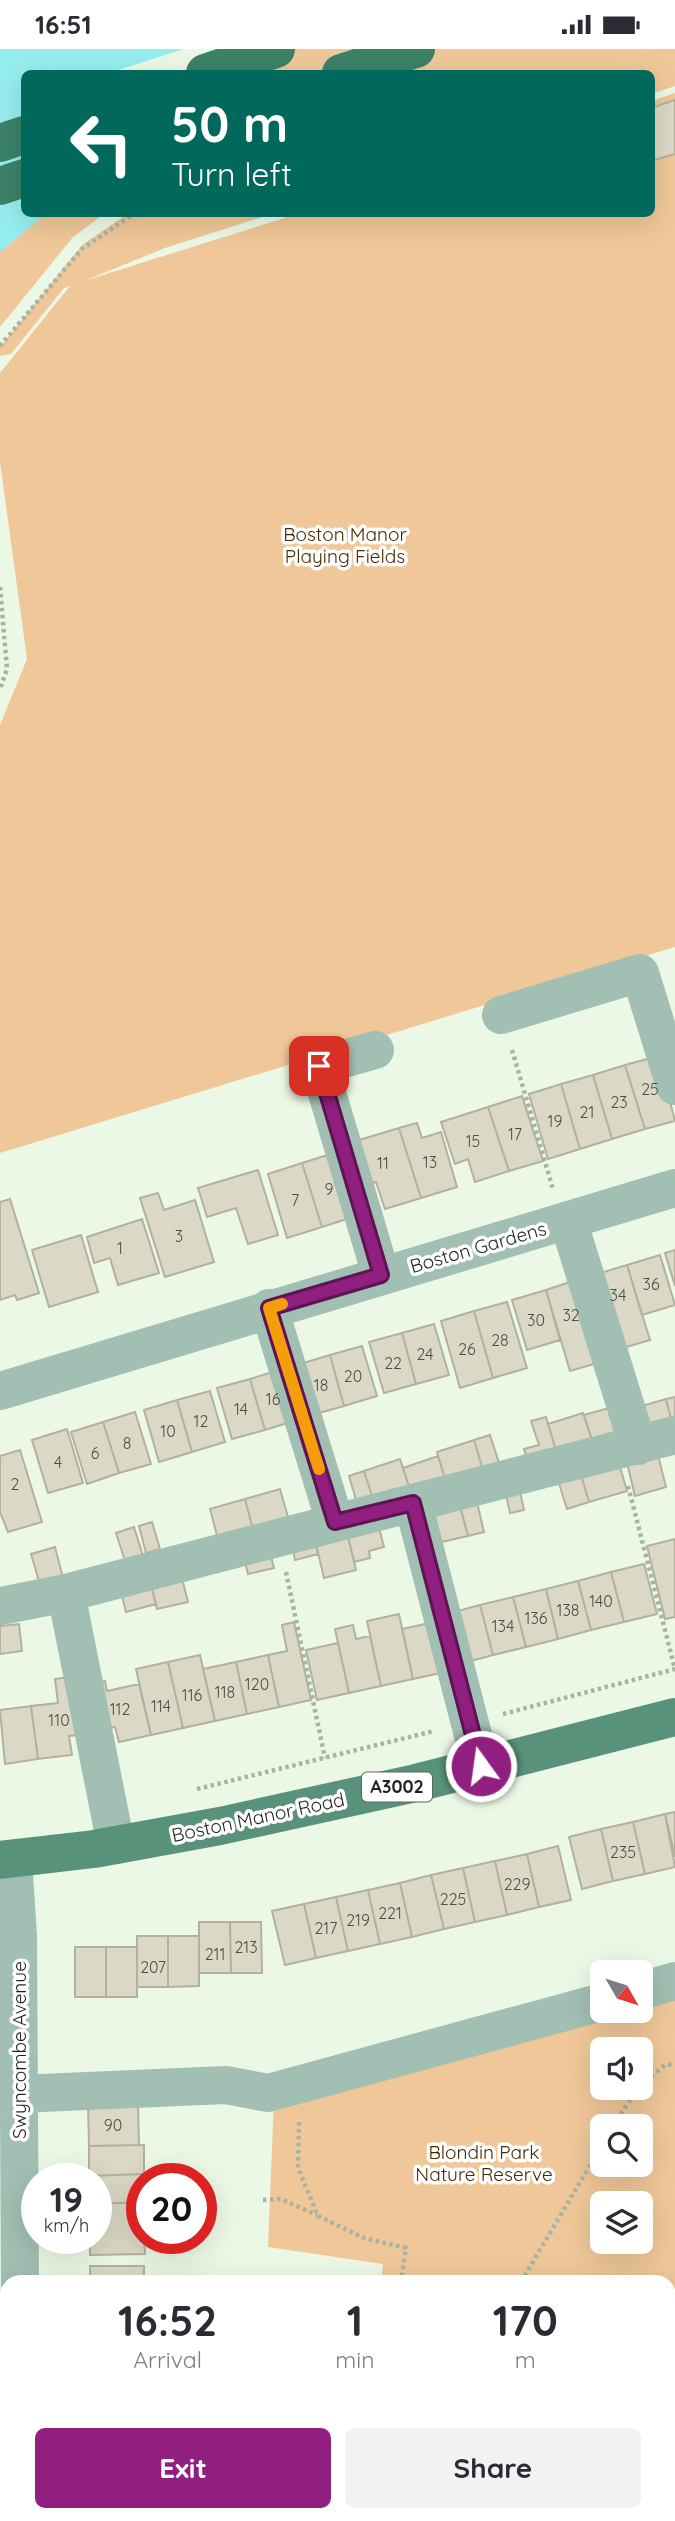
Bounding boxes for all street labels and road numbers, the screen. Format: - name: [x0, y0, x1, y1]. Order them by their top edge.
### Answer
- street label: Boston Gardens: [407, 1216, 549, 1278]
- road number: A3002: [362, 1772, 432, 1801]
- street label: Boston Manor Road: [169, 1787, 347, 1847]
- street label: Swyncombe Avenue: [7, 1961, 31, 2139]

